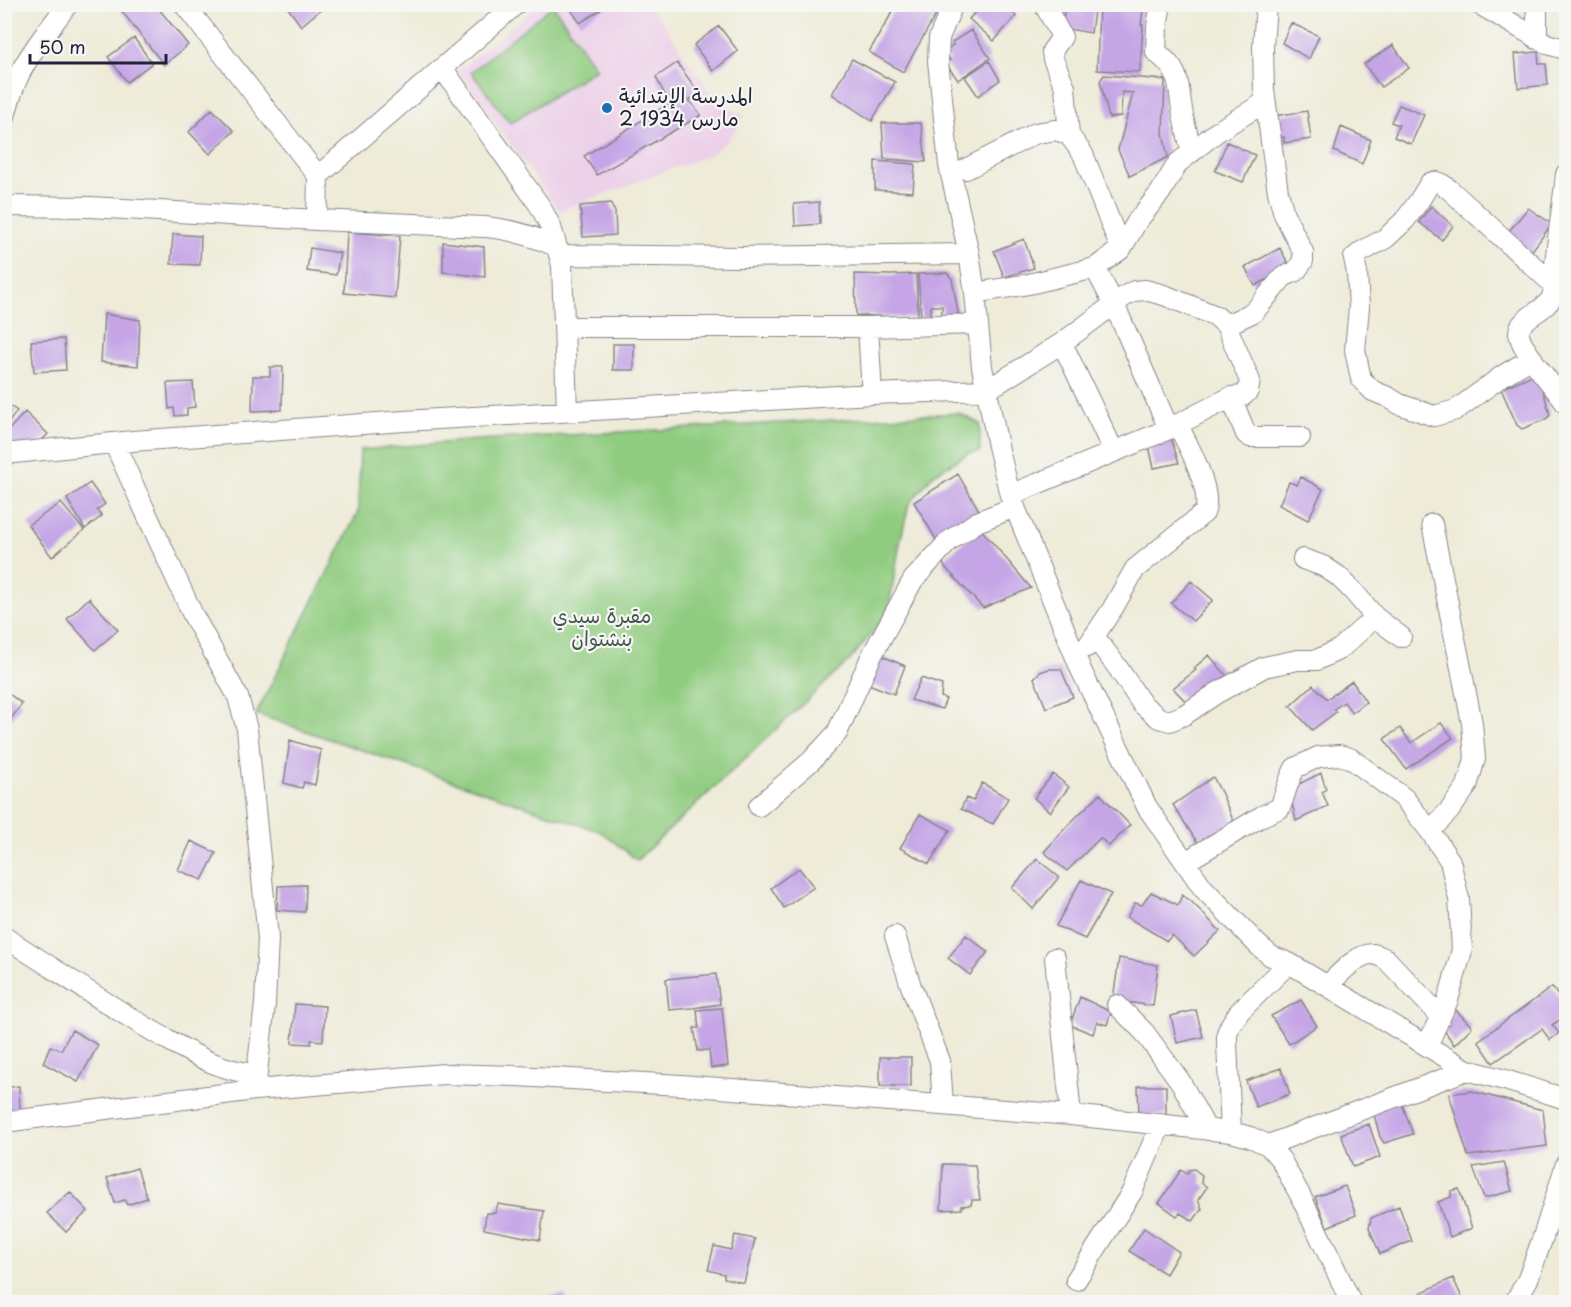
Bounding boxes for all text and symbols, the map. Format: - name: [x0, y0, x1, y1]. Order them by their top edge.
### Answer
- scale bar: [30, 27, 166, 65]
- text: 50 m: [39, 33, 86, 60]
- place label: المدرسة الإبتدائية 2 مارس 1934: [619, 80, 753, 133]
- marker: المدرسة الإبتدائية 2 مارس 1934: [600, 101, 614, 115]
- park label: مقبرة سيدي بنشتوان: [553, 600, 651, 653]

